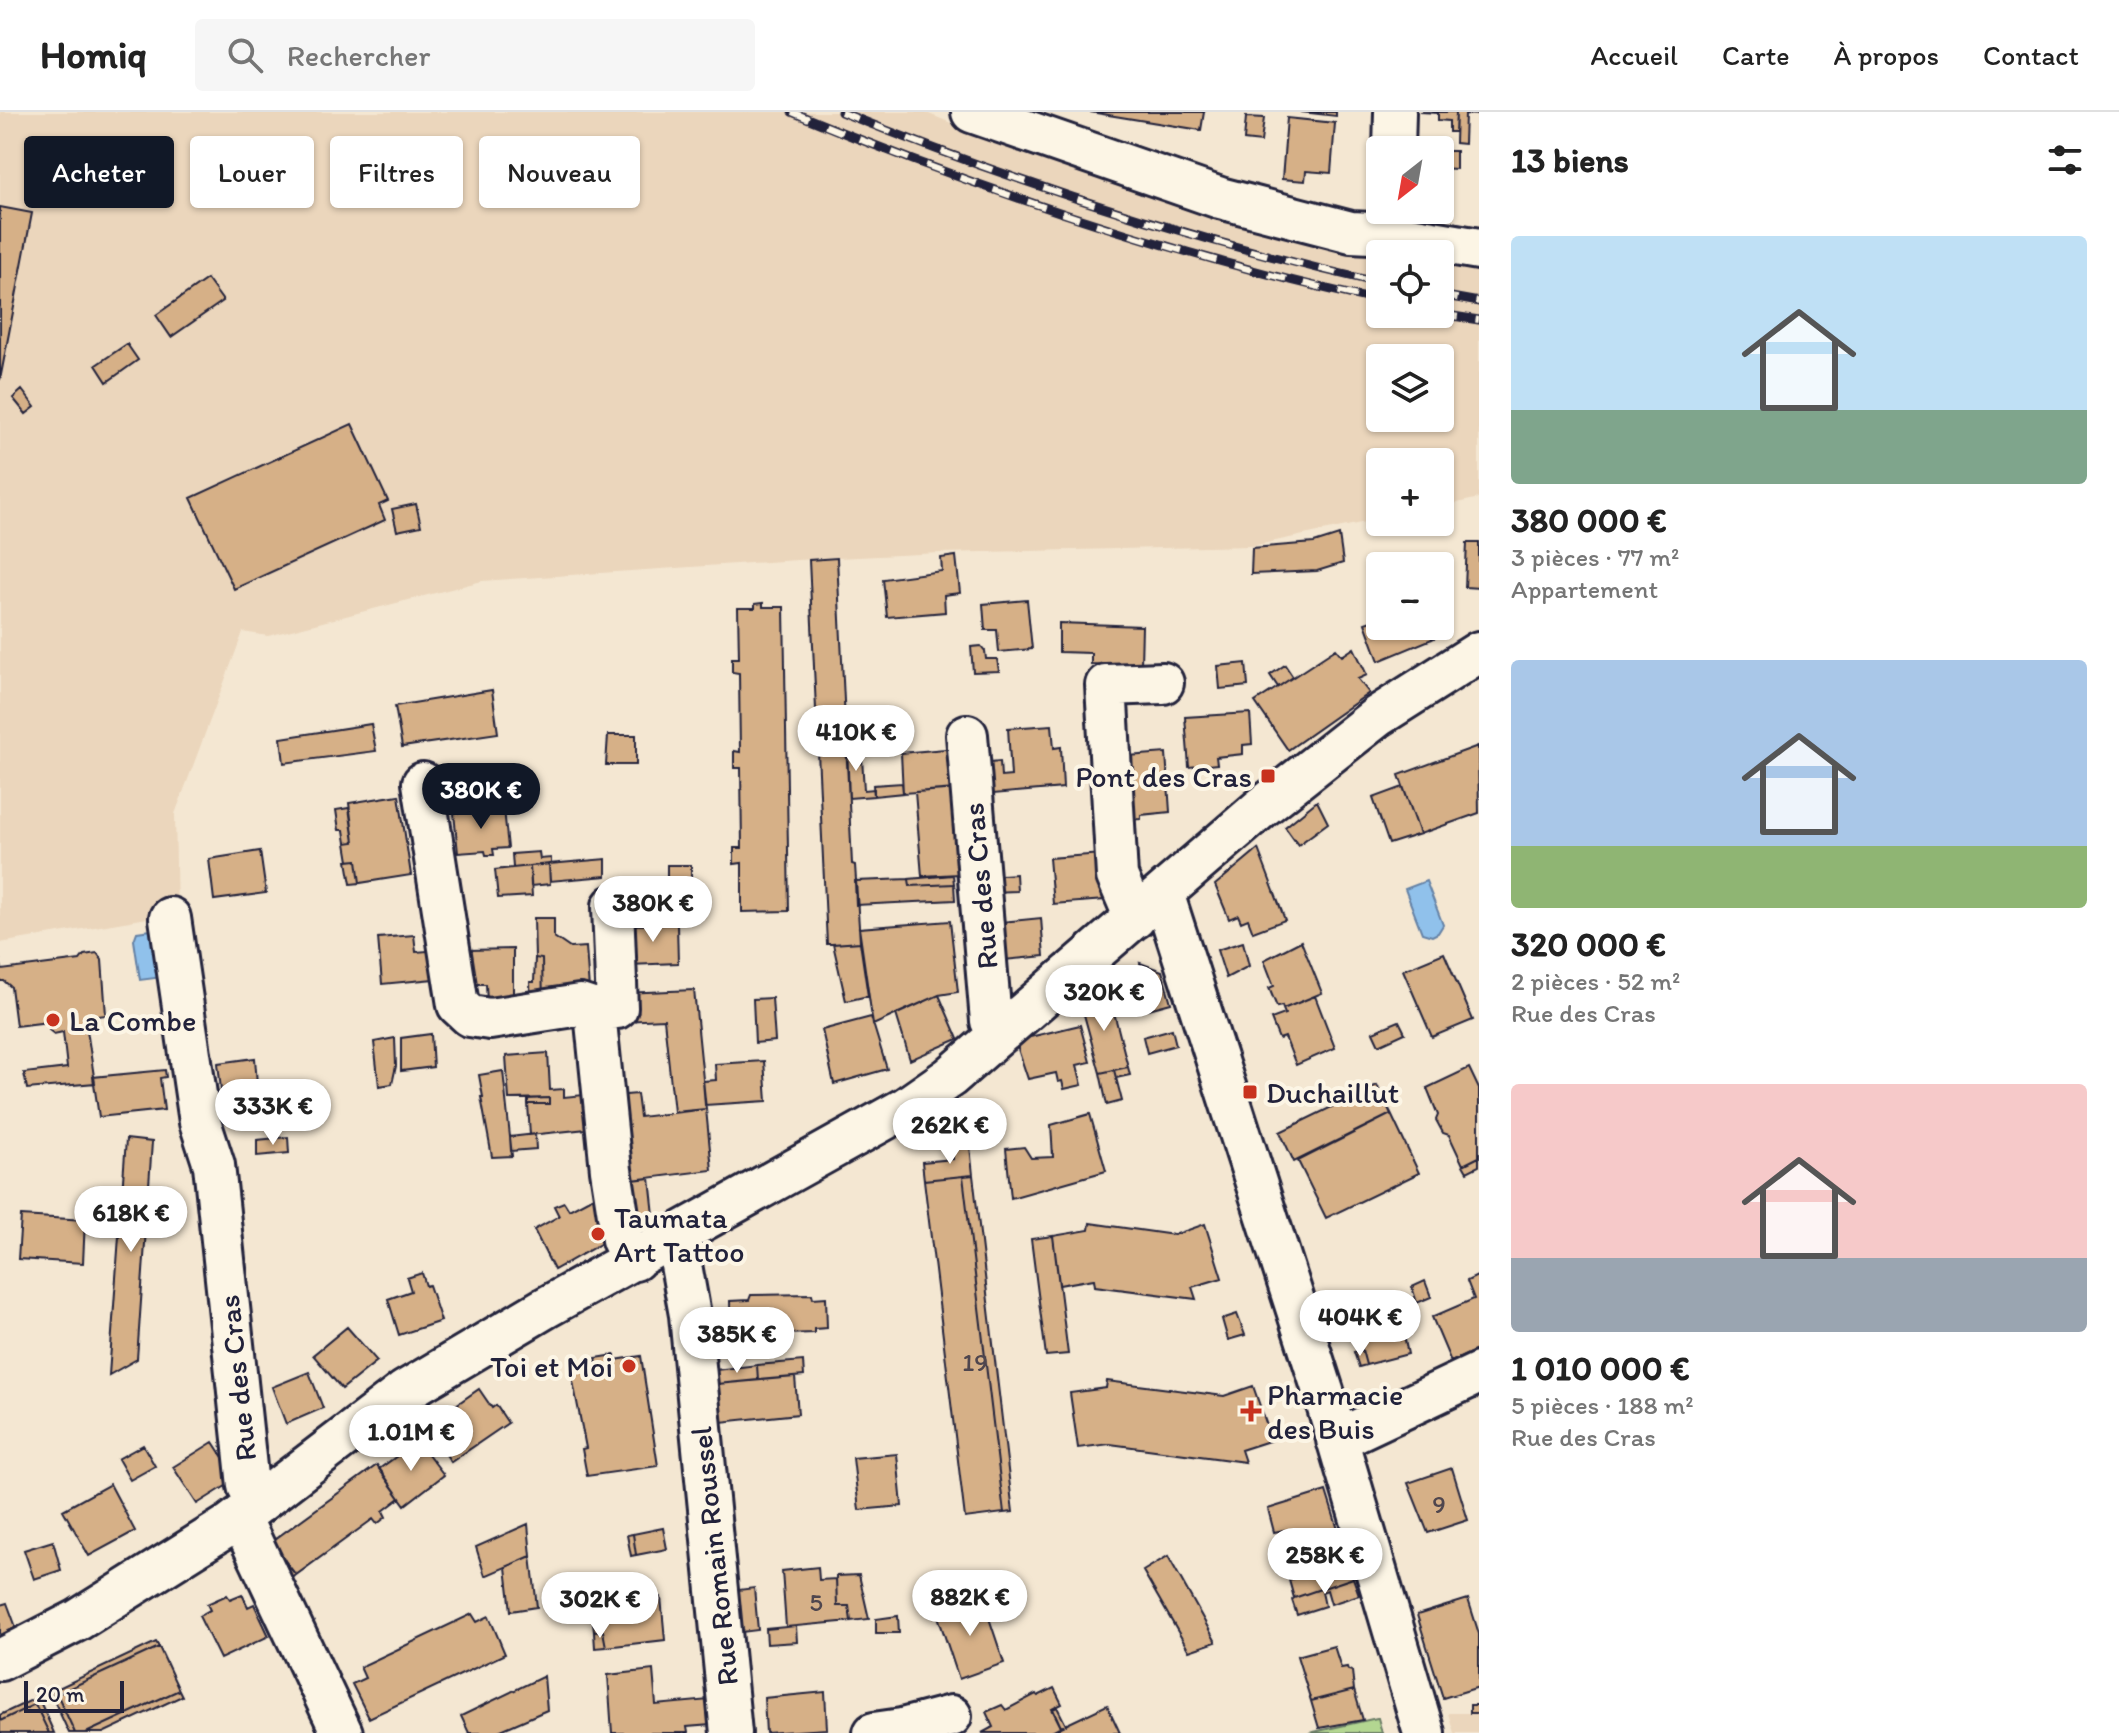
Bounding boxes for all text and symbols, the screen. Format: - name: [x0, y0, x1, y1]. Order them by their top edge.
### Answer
- search box: [195, 19, 755, 91]
- text: Homiq: [40, 32, 147, 78]
- icon: search: [223, 33, 267, 77]
- text: Rechercher: [287, 37, 430, 74]
- text: Accueil: [1590, 38, 1678, 72]
- text: Carte: [1722, 38, 1790, 72]
- text: À propos: [1834, 38, 1939, 72]
- text: Contact: [1983, 38, 2079, 72]
- chip: Acheter: [24, 136, 174, 208]
- chip: Louer: [190, 136, 314, 208]
- chip: Filtres: [330, 136, 463, 208]
- chip: Nouveau: [479, 136, 640, 208]
- north arrow: [1366, 136, 1454, 224]
- map controls: [1366, 136, 1454, 640]
- icon: filters: [2043, 138, 2087, 182]
- text: 13 biens: [1511, 140, 1629, 181]
- button: locate: [1366, 240, 1454, 328]
- icon: home: [1727, 288, 1871, 432]
- button: layers: [1366, 344, 1454, 432]
- button: +: [1366, 448, 1454, 536]
- text: 380 000 €: [1511, 500, 1667, 541]
- text: 3 pièces · 77 m²: [1511, 541, 1679, 573]
- button: −: [1366, 552, 1454, 640]
- text: Appartement: [1511, 573, 1658, 605]
- pin: 410K €: [791, 705, 921, 773]
- icon: home: [1727, 712, 1871, 856]
- text: 410K €: [815, 715, 897, 747]
- place label: Pont des Cras: [1075, 758, 1252, 795]
- pin: 380K €: [416, 763, 546, 831]
- marker: Pont des Cras: [1259, 767, 1277, 785]
- text: 380K €: [440, 773, 522, 805]
- street label: Rue des Cras: [954, 801, 1006, 971]
- pin: 380K €: [588, 876, 718, 944]
- text: 380K €: [612, 886, 694, 918]
- text: 320 000 €: [1511, 924, 1666, 965]
- pin: 320K €: [1039, 965, 1169, 1033]
- text: 2 pièces · 52 m²: [1511, 965, 1680, 997]
- text: 320K €: [1063, 975, 1145, 1007]
- text: Rue des Cras: [1511, 997, 1656, 1029]
- place label: La Combe: [69, 1002, 196, 1039]
- marker: La Combe: [44, 1011, 62, 1029]
- place label: Duchaillut: [1266, 1074, 1399, 1111]
- pin: 333K €: [208, 1079, 338, 1147]
- marker: Duchaillut: [1241, 1083, 1259, 1101]
- text: 333K €: [233, 1089, 313, 1121]
- pin: 262K €: [885, 1098, 1015, 1166]
- text: 262K €: [911, 1108, 989, 1140]
- icon: home: [1727, 1136, 1871, 1280]
- pin: 618K €: [66, 1186, 196, 1254]
- text: 618K €: [92, 1196, 170, 1228]
- place label: Taumata Art Tattoo: [614, 1199, 744, 1270]
- marker: Taumata Art Tattoo: [589, 1225, 607, 1243]
- pin: 404K €: [1295, 1290, 1425, 1358]
- street label: Rue des Cras: [210, 1293, 264, 1463]
- text: 404K €: [1318, 1300, 1402, 1332]
- pin: 385K €: [672, 1307, 802, 1375]
- text: 385K €: [697, 1317, 777, 1349]
- house number: 19: [962, 1346, 988, 1378]
- place label: Toi et Moi: [490, 1348, 613, 1385]
- text: 1 010 000 €: [1511, 1348, 1690, 1389]
- marker: Toi et Moi: [620, 1357, 638, 1375]
- place label: Pharmacie des Buis: [1267, 1376, 1403, 1447]
- text: 5 pièces · 188 m²: [1511, 1389, 1694, 1421]
- marker: Pharmacie des Buis: [1242, 1402, 1260, 1420]
- pin: 1.01M €: [337, 1405, 485, 1473]
- text: 1.01M €: [367, 1415, 455, 1447]
- text: Rue des Cras: [1511, 1421, 1656, 1453]
- street label: Rue Romain Roussel: [682, 1424, 746, 1687]
- house number: 9: [1432, 1488, 1446, 1520]
- pin: 258K €: [1260, 1528, 1390, 1596]
- text: 258K €: [1286, 1538, 1364, 1570]
- pin: 882K €: [905, 1570, 1035, 1638]
- pin: 302K €: [535, 1572, 665, 1640]
- text: 882K €: [930, 1580, 1010, 1612]
- text: 302K €: [559, 1582, 641, 1614]
- house number: 5: [809, 1586, 823, 1618]
- scale bar: [24, 1677, 124, 1713]
- text: 20 m: [36, 1681, 85, 1708]

